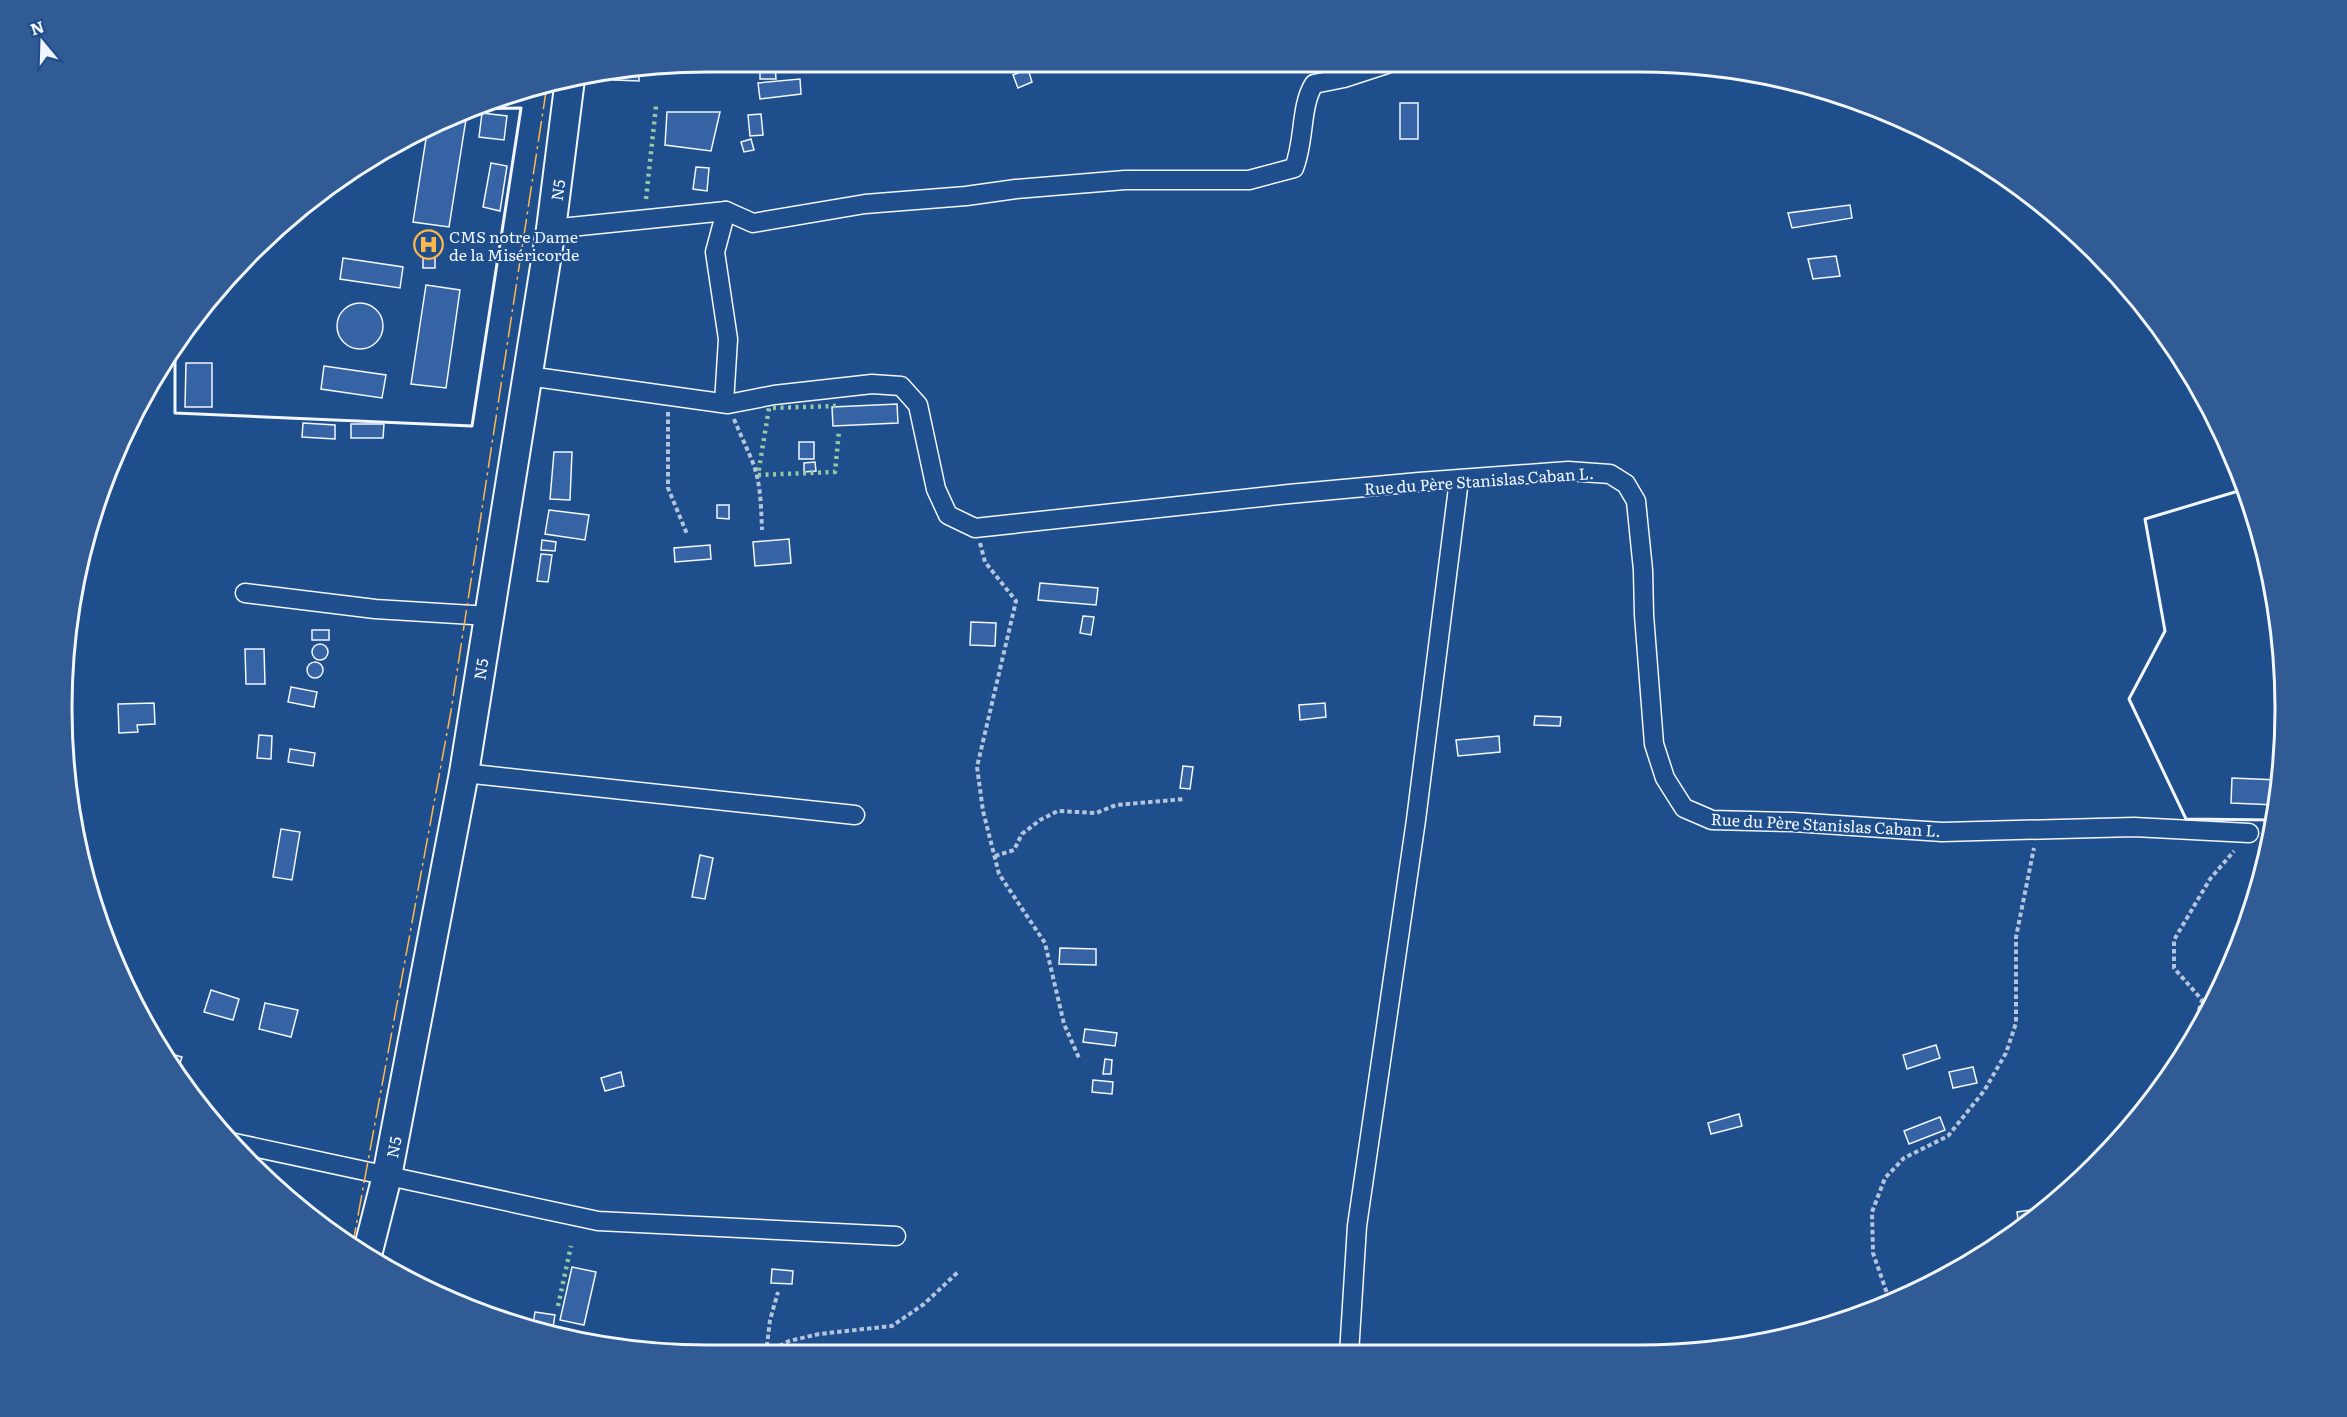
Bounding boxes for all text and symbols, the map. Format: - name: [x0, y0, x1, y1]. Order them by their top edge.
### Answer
- north arrow: [12, 12, 72, 72]
- text: N: [27, 13, 47, 40]
- street label: N5: [544, 178, 570, 202]
- place label: CMS notre Dame de la Miséricorde: [449, 224, 579, 266]
- hospital icon: CMS notre Dame de la Miséricorde: [412, 229, 444, 261]
- street label: Rue du Père Stanislas Caban L.: [1363, 460, 1595, 500]
- street label: N5: [466, 657, 494, 681]
- street label: Rue du Père Stanislas Caban L.: [1710, 806, 1942, 842]
- street label: N5: [379, 1134, 407, 1160]

